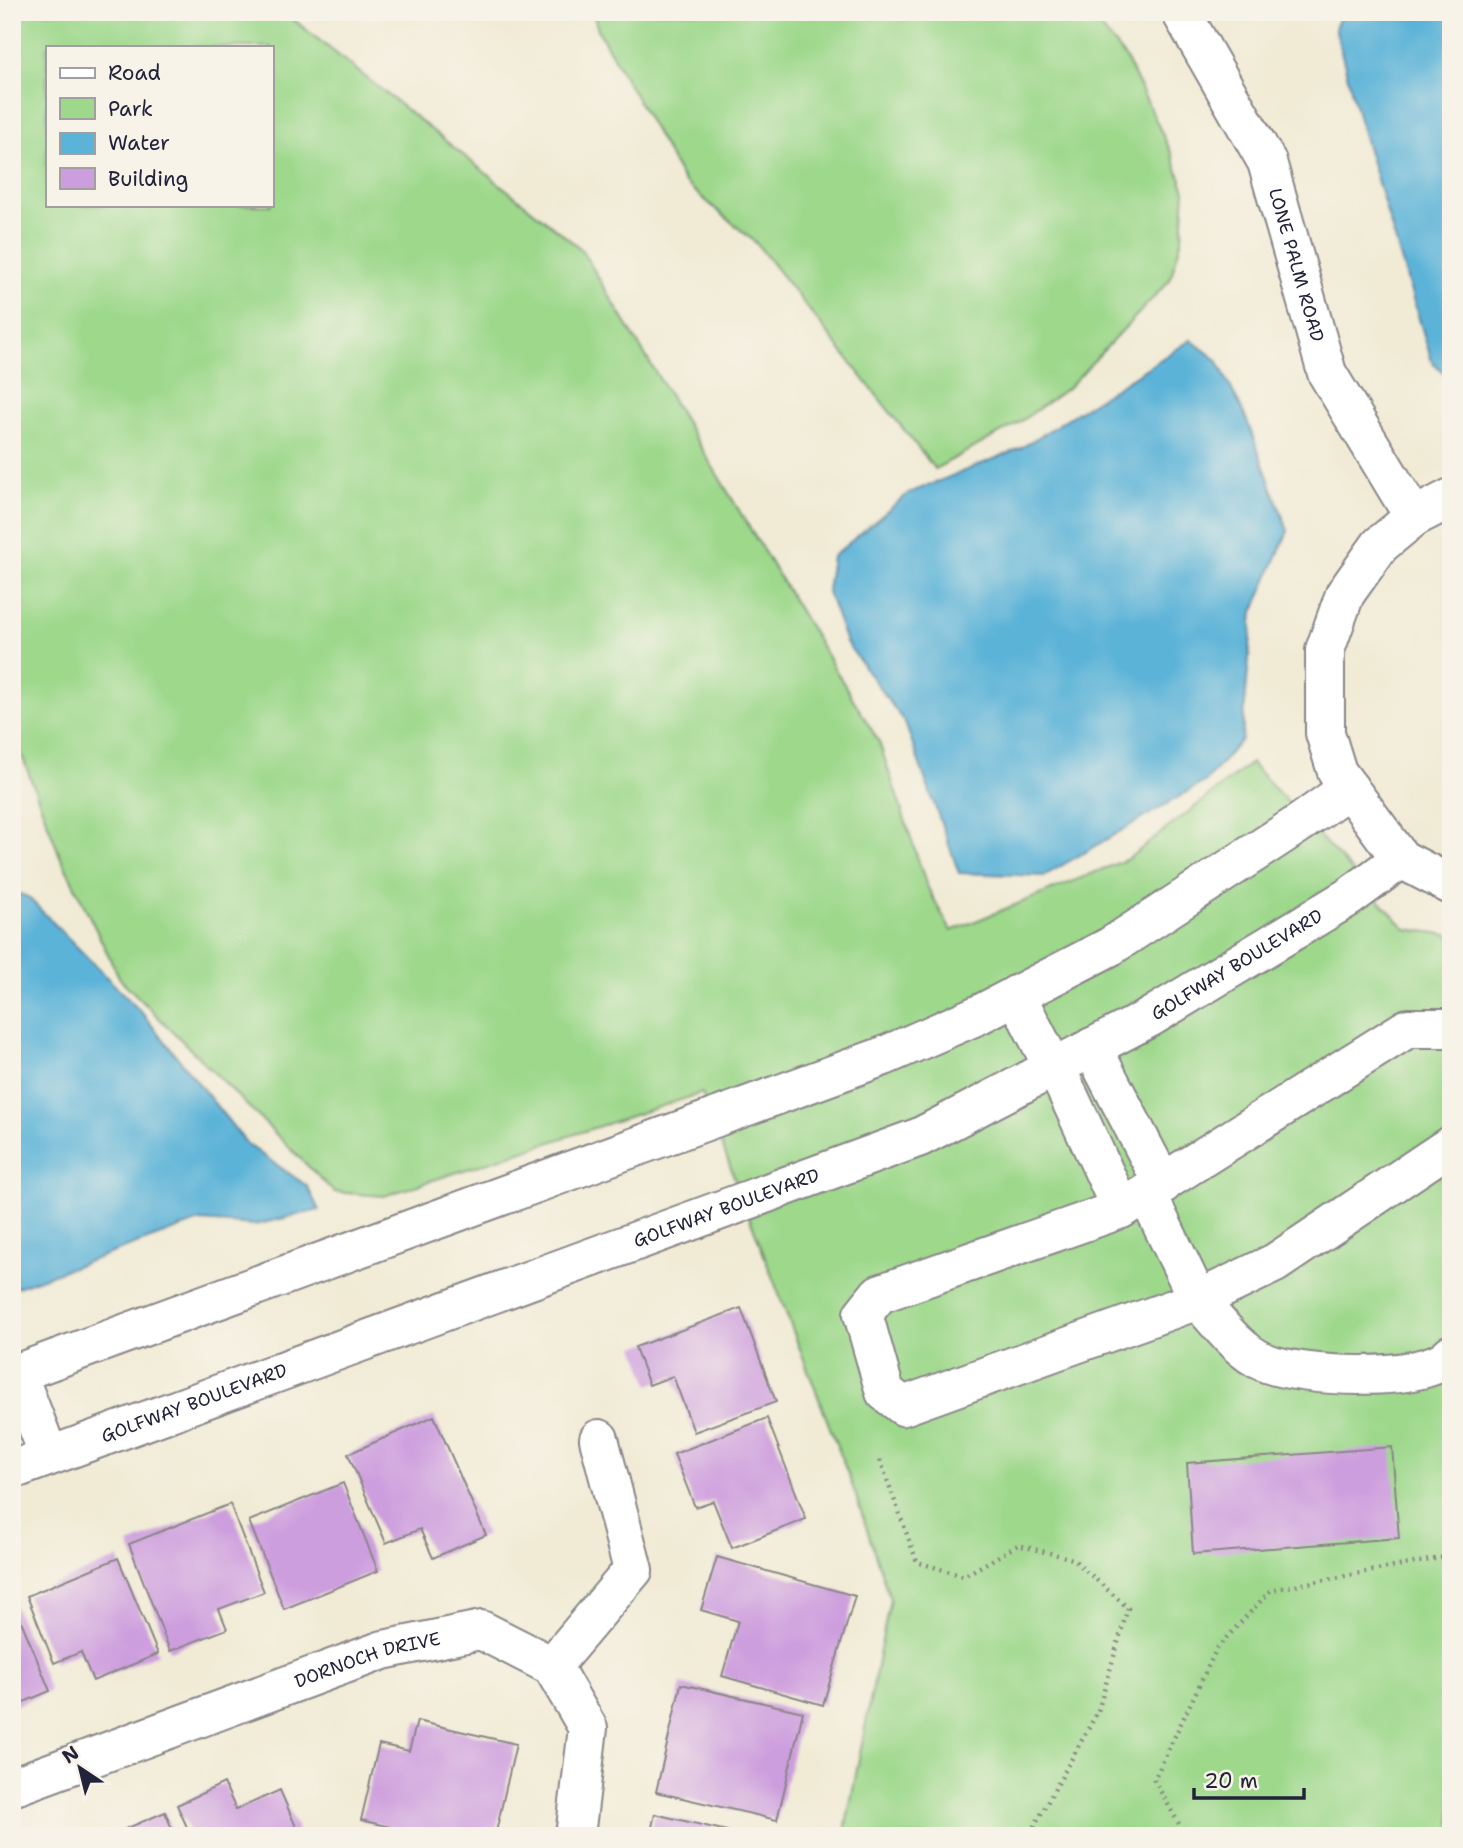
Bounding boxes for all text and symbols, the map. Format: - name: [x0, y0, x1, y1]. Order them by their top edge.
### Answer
- legend: [46, 46, 273, 206]
- text: Road: [108, 59, 161, 87]
- text: Park: [108, 95, 153, 123]
- text: Water: [108, 129, 170, 157]
- text: Building: [108, 165, 188, 193]
- street label: LONE PALM ROAD: [1263, 185, 1330, 345]
- street label: GOLFWAY BOULEVARD: [1147, 904, 1327, 1026]
- street label: GOLFWAY BOULEVARD: [630, 1163, 823, 1253]
- street label: GOLFWAY BOULEVARD: [98, 1358, 291, 1448]
- street label: DORNOCH DRIVE: [291, 1627, 443, 1694]
- north arrow: [46, 1732, 116, 1802]
- text: N: [57, 1740, 84, 1769]
- scale bar: [1194, 1757, 1304, 1801]
- text: 20 m: [1204, 1767, 1258, 1795]

